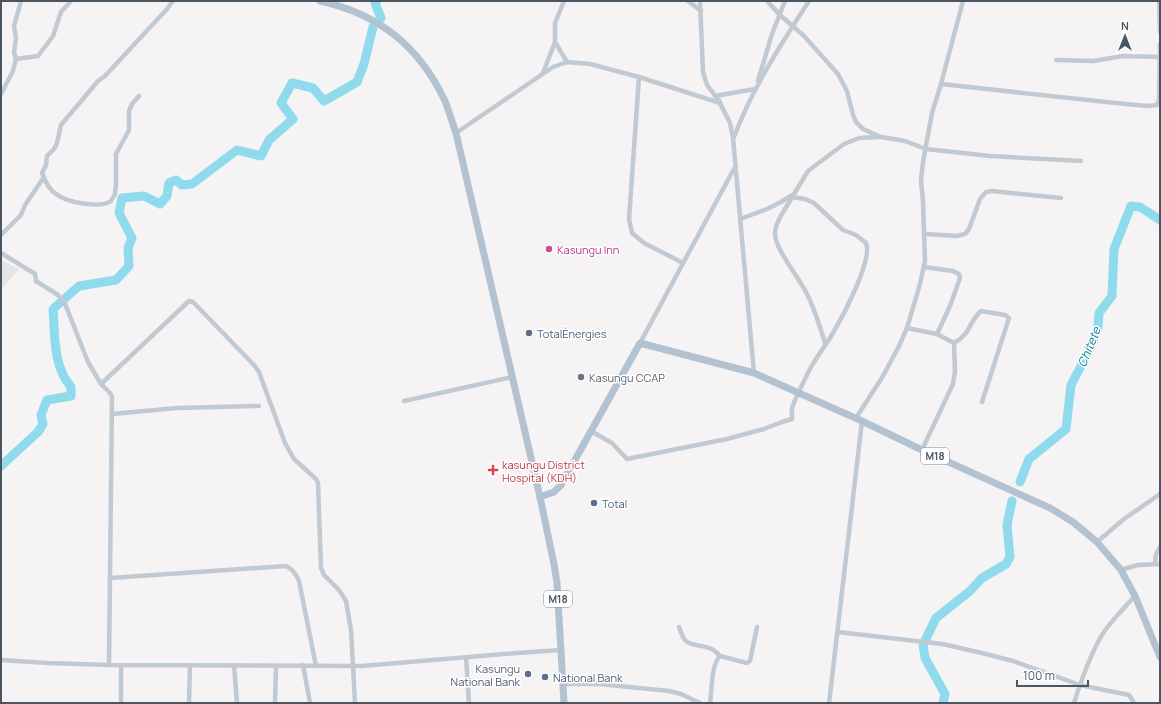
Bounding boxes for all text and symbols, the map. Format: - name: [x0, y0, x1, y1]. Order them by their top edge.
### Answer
- north arrow: [1105, 16, 1145, 56]
- text: N: [1121, 18, 1129, 33]
- place label: Kasungu Inn: [557, 242, 619, 257]
- marker: Kasungu Inn: [544, 244, 554, 254]
- water label: Chitete: [1073, 324, 1105, 370]
- place label: TotalÉnergies: [537, 326, 607, 341]
- marker: TotalÉnergies: [524, 328, 534, 338]
- place label: Kasungu CCAP: [589, 370, 665, 385]
- marker: Kasungu CCAP: [576, 372, 586, 382]
- road number: M18: [921, 448, 949, 464]
- place label: kasungu District Hospital (KDH): [502, 457, 585, 485]
- marker: kasungu District Hospital (KDH): [487, 464, 499, 476]
- place label: Total: [602, 496, 627, 511]
- marker: Total: [589, 498, 599, 508]
- road number: M18: [544, 591, 572, 607]
- place label: Kasungu National Bank: [451, 661, 521, 689]
- scale bar: [1017, 662, 1088, 688]
- text: 100 m: [1023, 667, 1055, 684]
- marker: Kasungu National Bank: [523, 669, 533, 679]
- place label: National Bank: [553, 670, 623, 685]
- marker: National Bank: [540, 672, 550, 682]

